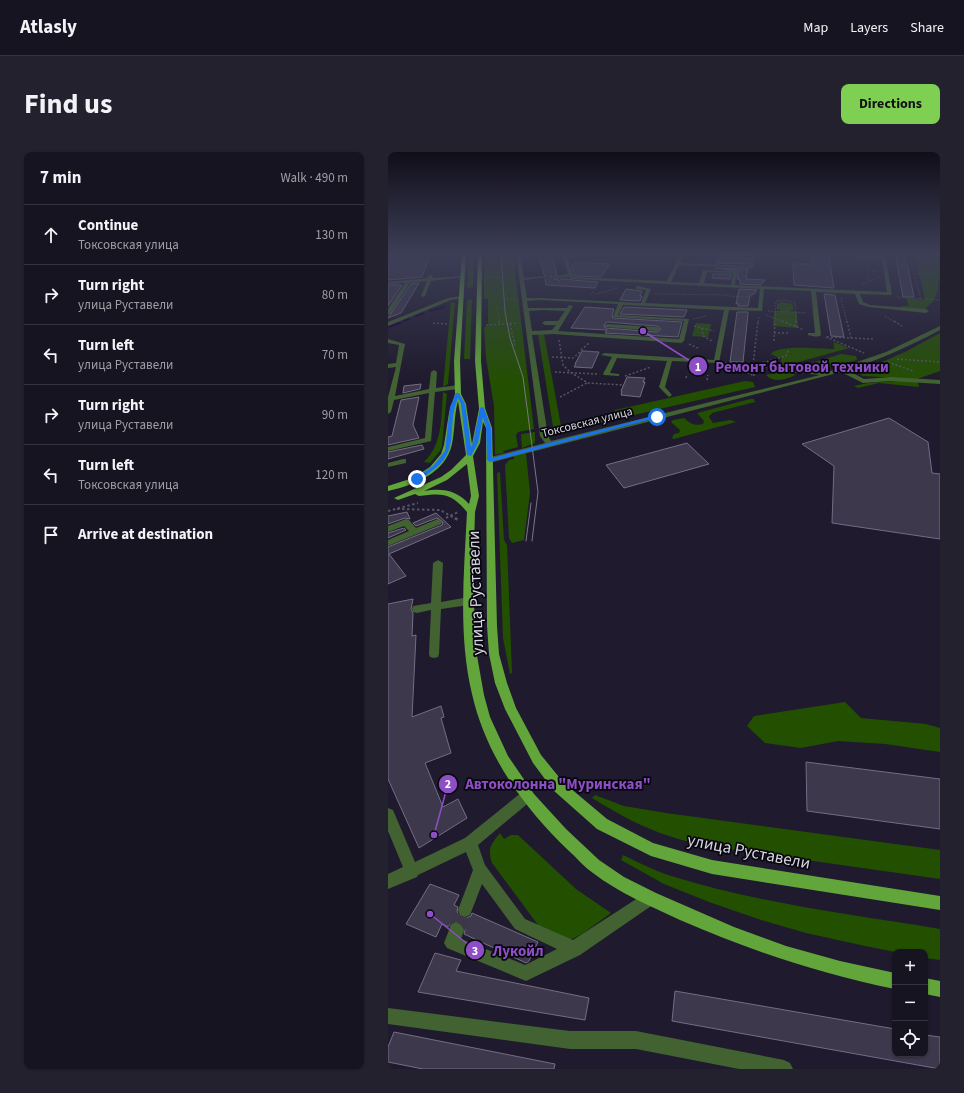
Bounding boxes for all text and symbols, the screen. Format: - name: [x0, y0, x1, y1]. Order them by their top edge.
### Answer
- text: Atlasly: [20, 14, 77, 41]
- text: Map: [803, 18, 828, 38]
- text: Layers: [850, 18, 888, 38]
- text: Share: [910, 18, 944, 38]
- text: Find us: [24, 84, 112, 124]
- button: Directions: [841, 84, 940, 124]
- text: 7 min: [40, 166, 81, 190]
- text: Walk · 490 m: [280, 169, 348, 187]
- text: Continue: [78, 215, 138, 236]
- icon: ahead: [40, 224, 62, 246]
- text: 130 m: [315, 226, 348, 244]
- text: Токсовская улица: [78, 236, 179, 254]
- text: Turn right: [78, 275, 144, 296]
- icon: right: [40, 284, 62, 306]
- text: 80 m: [322, 286, 348, 304]
- text: улица Руставели: [78, 296, 173, 314]
- text: Turn left: [78, 335, 134, 356]
- icon: left: [40, 344, 62, 366]
- text: 70 m: [322, 346, 348, 364]
- callout: Ремонт бытовой техники: [688, 353, 897, 380]
- text: улица Руставели: [78, 356, 173, 374]
- text: Ремонт бытовой техники: [715, 357, 889, 378]
- text: 1: [695, 359, 701, 376]
- text: Turn right: [78, 395, 144, 416]
- street label: Токсовская улица: [540, 403, 634, 442]
- icon: right: [40, 404, 62, 426]
- text: 90 m: [322, 406, 348, 424]
- route start: [648, 408, 666, 426]
- text: улица Руставели: [78, 416, 173, 434]
- text: Turn left: [78, 455, 134, 476]
- icon: left: [40, 464, 62, 486]
- text: 120 m: [315, 466, 348, 484]
- route end: [408, 470, 426, 488]
- text: Токсовская улица: [78, 476, 179, 494]
- icon: arrive: [40, 524, 62, 546]
- text: Arrive at destination: [78, 524, 213, 545]
- street label: улица Руставели: [462, 530, 490, 656]
- callout: Автоколонна "Муринская": [438, 770, 659, 797]
- text: Автоколонна "Муринская": [464, 774, 651, 795]
- text: 2: [445, 776, 451, 793]
- street label: улица Руставели: [685, 828, 812, 876]
- callout: Лукойл: [465, 937, 552, 964]
- text: Лукойл: [491, 941, 544, 962]
- text: 3: [472, 943, 478, 960]
- map controls: [892, 949, 928, 1057]
- button: +: [892, 949, 928, 985]
- button: −: [892, 985, 928, 1021]
- button: locate: [892, 1021, 928, 1057]

